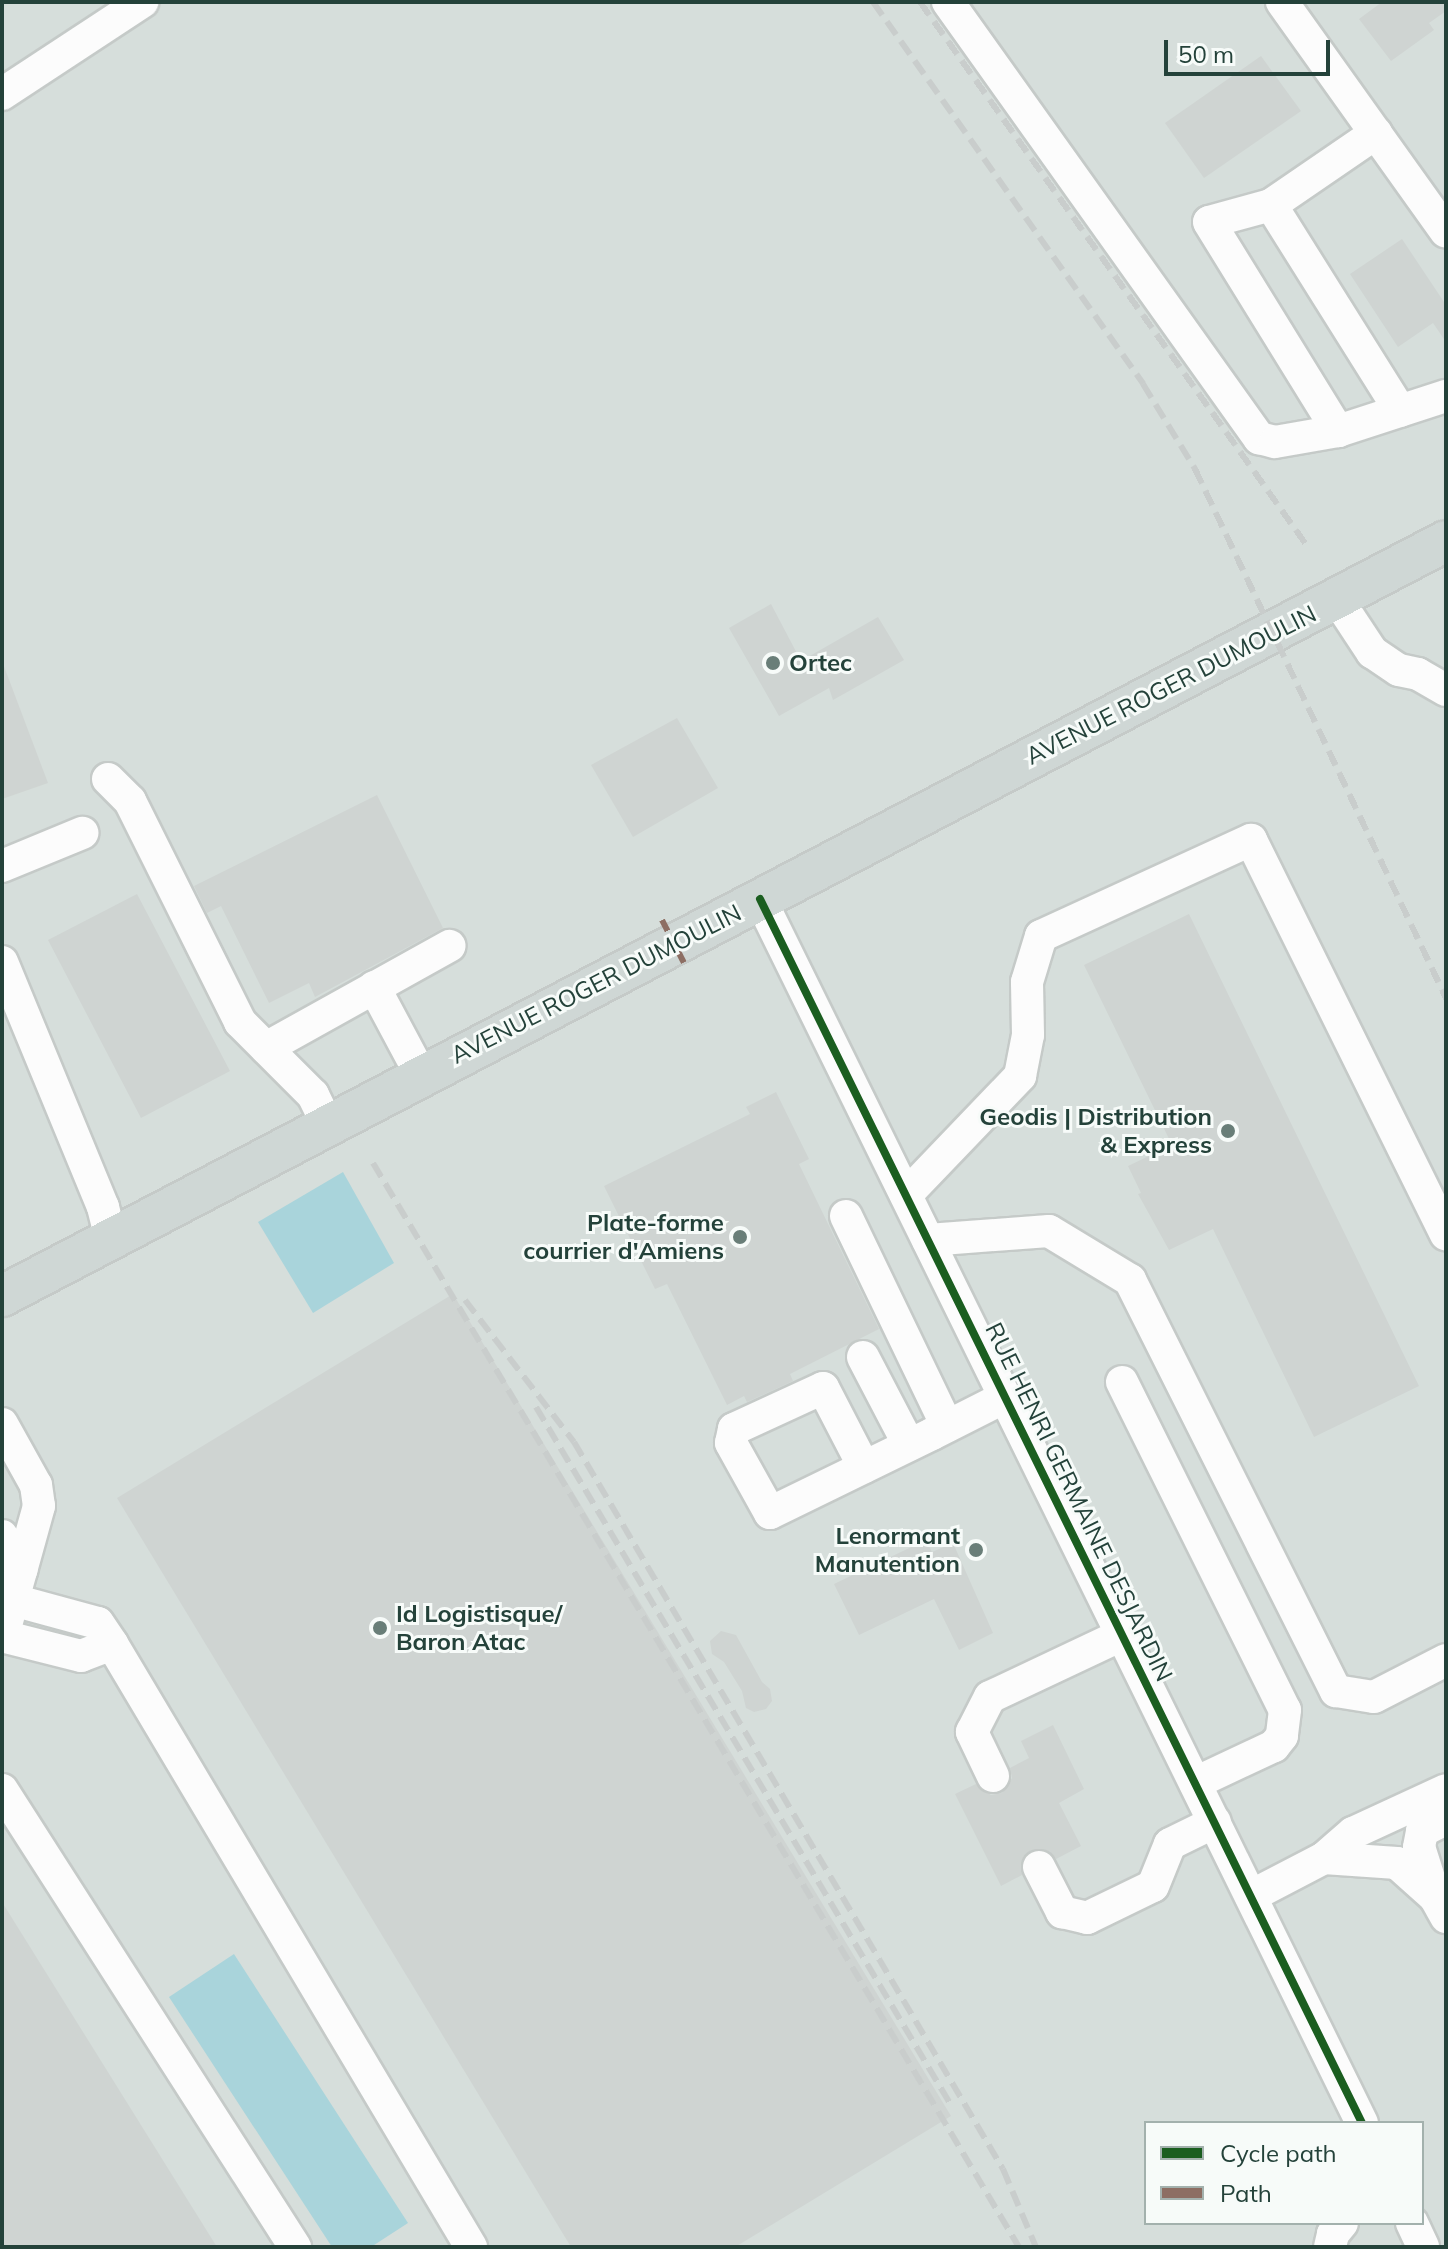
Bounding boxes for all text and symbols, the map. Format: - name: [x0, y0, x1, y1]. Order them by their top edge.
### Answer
- scale bar: [1168, 24, 1334, 74]
- text: 50 m: [1178, 39, 1234, 69]
- street label: AVENUE ROGER DUMOULIN: [1021, 599, 1321, 771]
- place label: Ortec: [789, 649, 852, 677]
- marker: Ortec: [764, 654, 782, 672]
- street label: AVENUE ROGER DUMOULIN: [446, 898, 746, 1070]
- place label: Geodis | Distribution & Express: [979, 1103, 1212, 1159]
- marker: Geodis | Distribution & Express: [1219, 1122, 1237, 1140]
- place label: Plate-forme courrier d'Amiens: [523, 1209, 724, 1265]
- marker: Plate-forme courrier d'Amiens: [731, 1228, 749, 1246]
- street label: RUE HENRI GERMAINE DESJARDIN: [979, 1318, 1179, 1686]
- place label: Lenormant Manutention: [815, 1522, 960, 1578]
- marker: Lenormant Manutention: [967, 1541, 985, 1559]
- place label: Id Logistisque/ Baron Atac: [396, 1600, 562, 1656]
- marker: Id Logistisque/ Baron Atac: [371, 1619, 389, 1637]
- legend: [1144, 2121, 1424, 2225]
- text: Cycle path: [1220, 2138, 1337, 2168]
- text: Path: [1220, 2178, 1272, 2208]

